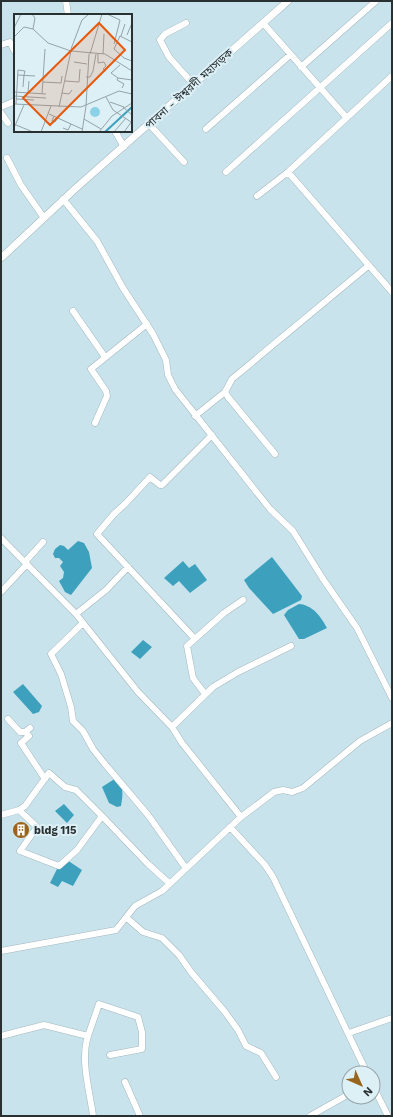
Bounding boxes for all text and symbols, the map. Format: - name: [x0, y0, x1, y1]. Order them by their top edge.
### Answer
- inset map: [14, 14, 132, 132]
- street label: পাবনা - ঈশ্বরদী মহাসড়ক: [142, 46, 236, 132]
- building icon: bldg 115: [11, 820, 31, 840]
- place label: bldg 115: [34, 824, 77, 837]
- north arrow: [341, 1065, 381, 1105]
- text: N: [360, 1084, 375, 1099]

